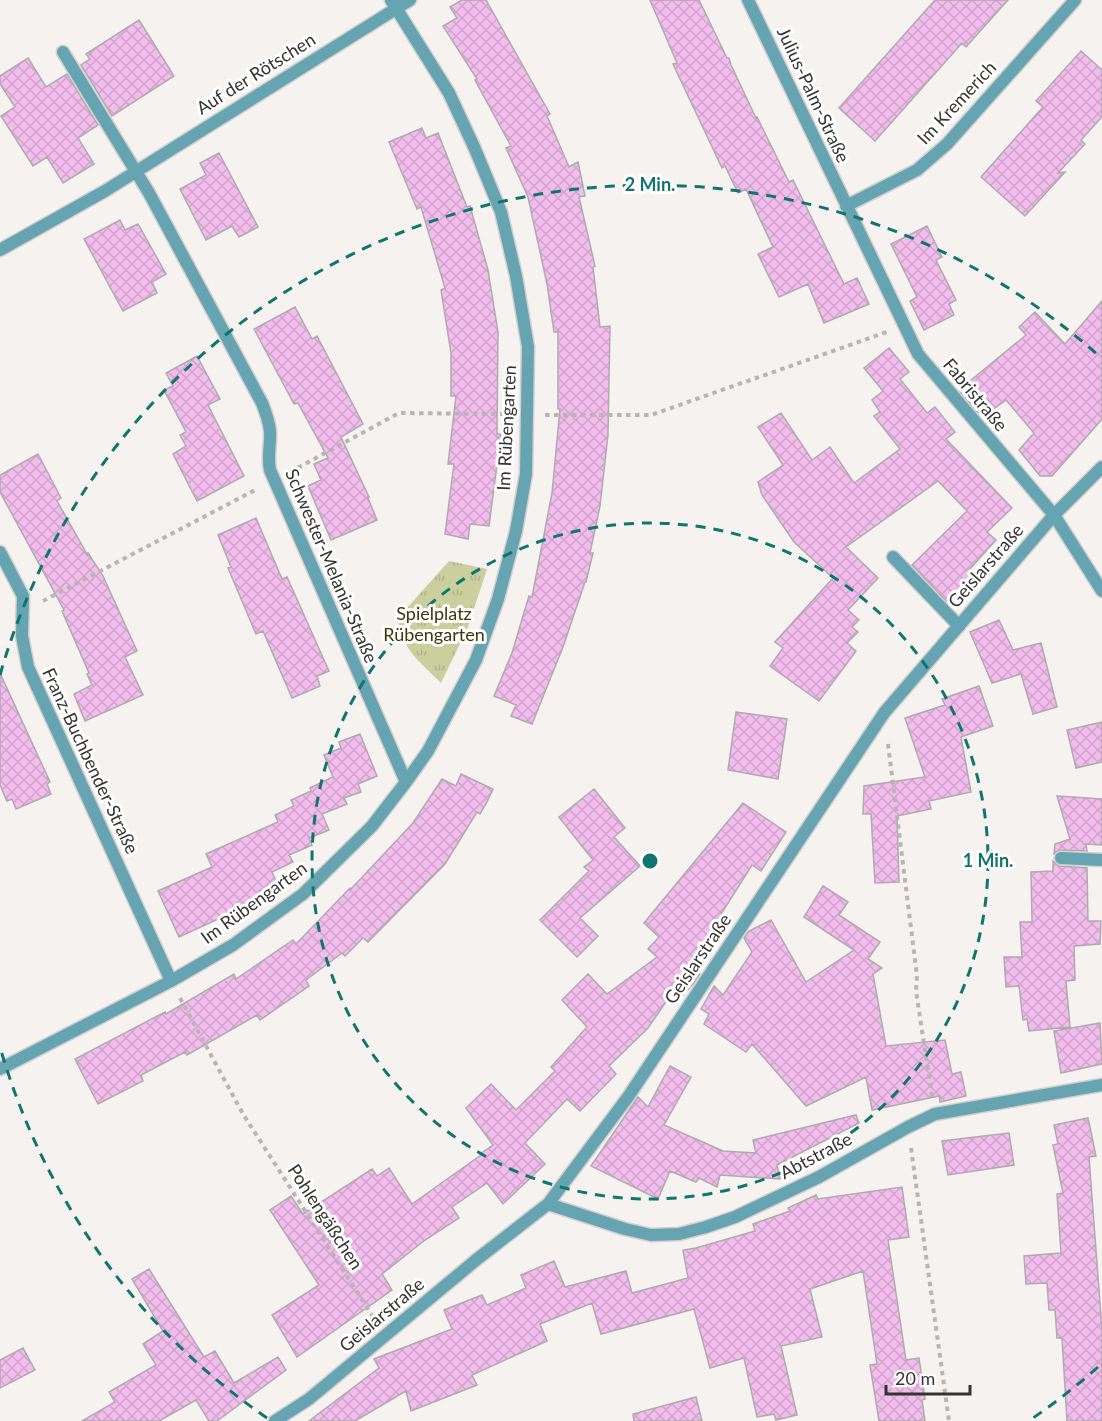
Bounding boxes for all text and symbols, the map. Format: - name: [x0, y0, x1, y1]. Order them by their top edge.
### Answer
- street label: Julius-Palm-Straße: [773, 23, 855, 166]
- street label: Auf der Rötschen: [192, 28, 319, 119]
- street label: Im Kremerich: [912, 56, 1000, 148]
- text: 2 Min.: [625, 173, 675, 195]
- street label: Fabristraße: [939, 353, 1013, 435]
- street label: Im Rübengarten: [492, 365, 520, 491]
- street label: Schwester-Melania-Straße: [281, 465, 383, 666]
- street label: Geislarstraße: [943, 519, 1028, 612]
- park label: Spielplatz Rübengarten: [383, 602, 485, 645]
- street label: Franz-Buchbender-Straße: [38, 664, 144, 857]
- text: 1 Min.: [963, 849, 1013, 871]
- centre of rings: [640, 851, 660, 871]
- street label: Im Rübengarten: [196, 856, 311, 948]
- street label: Geislarstraße: [659, 909, 735, 1008]
- street label: Abtstraße: [776, 1127, 855, 1183]
- street label: Pohlengäßchen: [284, 1160, 368, 1273]
- street label: Geislarstraße: [334, 1272, 428, 1356]
- scale bar: [886, 1358, 970, 1396]
- text: 20 m: [895, 1367, 935, 1389]

